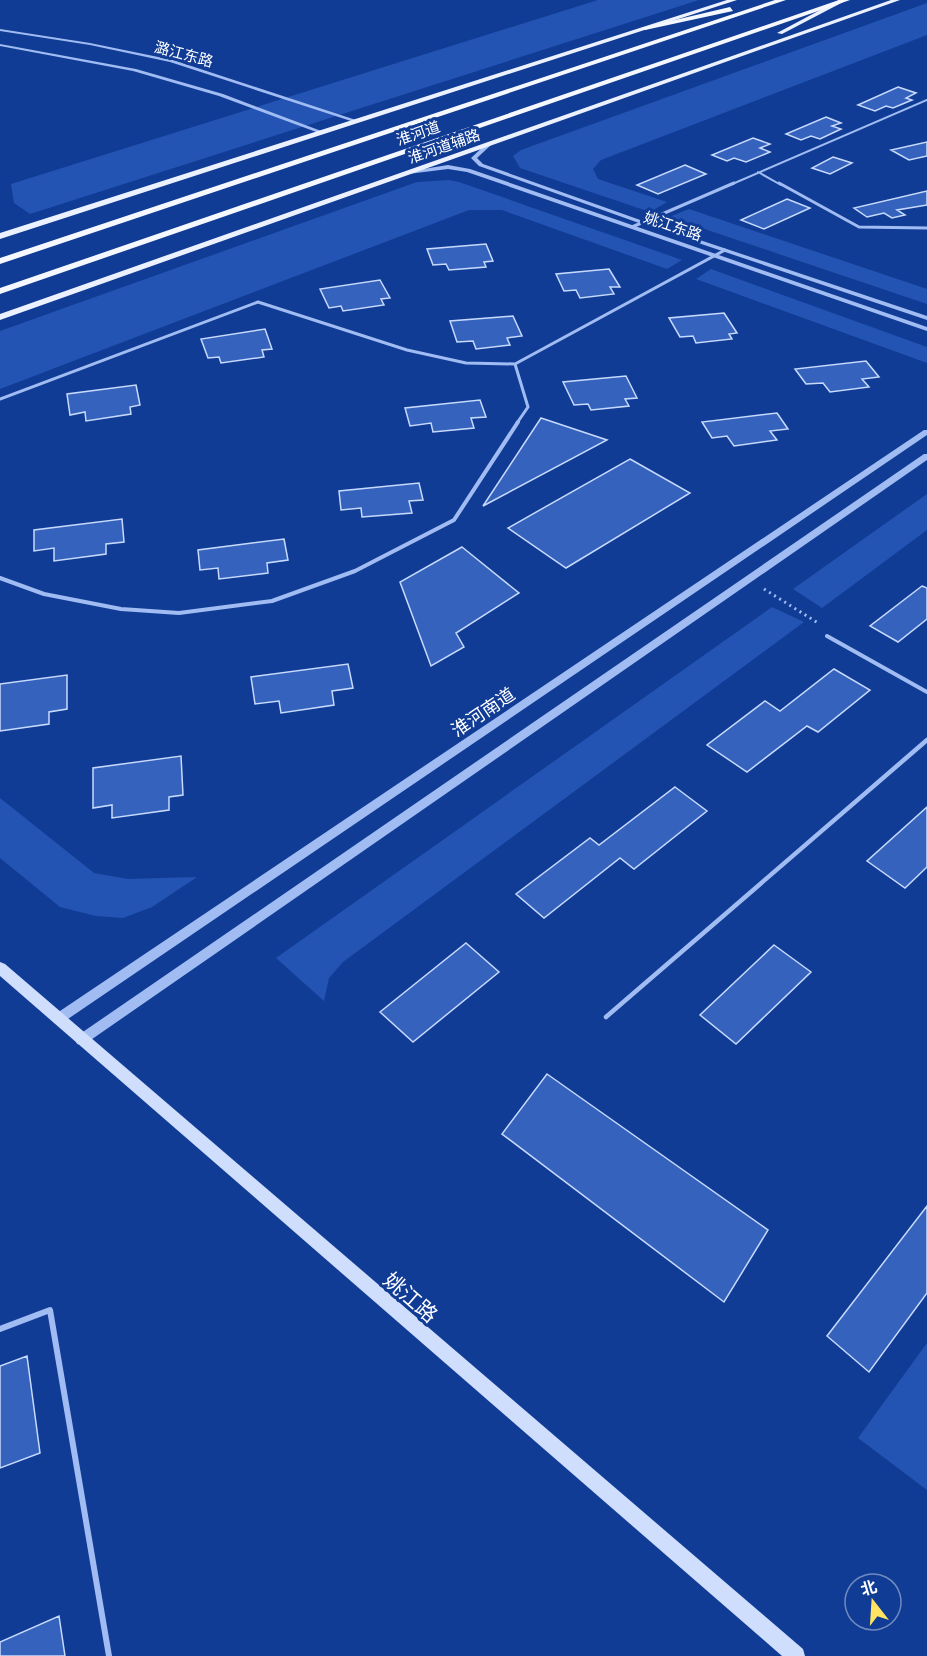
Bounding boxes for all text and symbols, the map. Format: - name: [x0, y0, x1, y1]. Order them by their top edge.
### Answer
- street label: 潞江东路: [153, 38, 215, 70]
- street label: 淮河道: [394, 118, 442, 148]
- street label: 淮河道辅路: [406, 126, 482, 166]
- street label: 姚江东路: [642, 208, 704, 244]
- street label: 淮河南道: [447, 683, 519, 741]
- street label: 姚江路: [379, 1267, 443, 1327]
- north arrow: [843, 1572, 903, 1632]
- text: 北: [858, 1577, 879, 1599]

